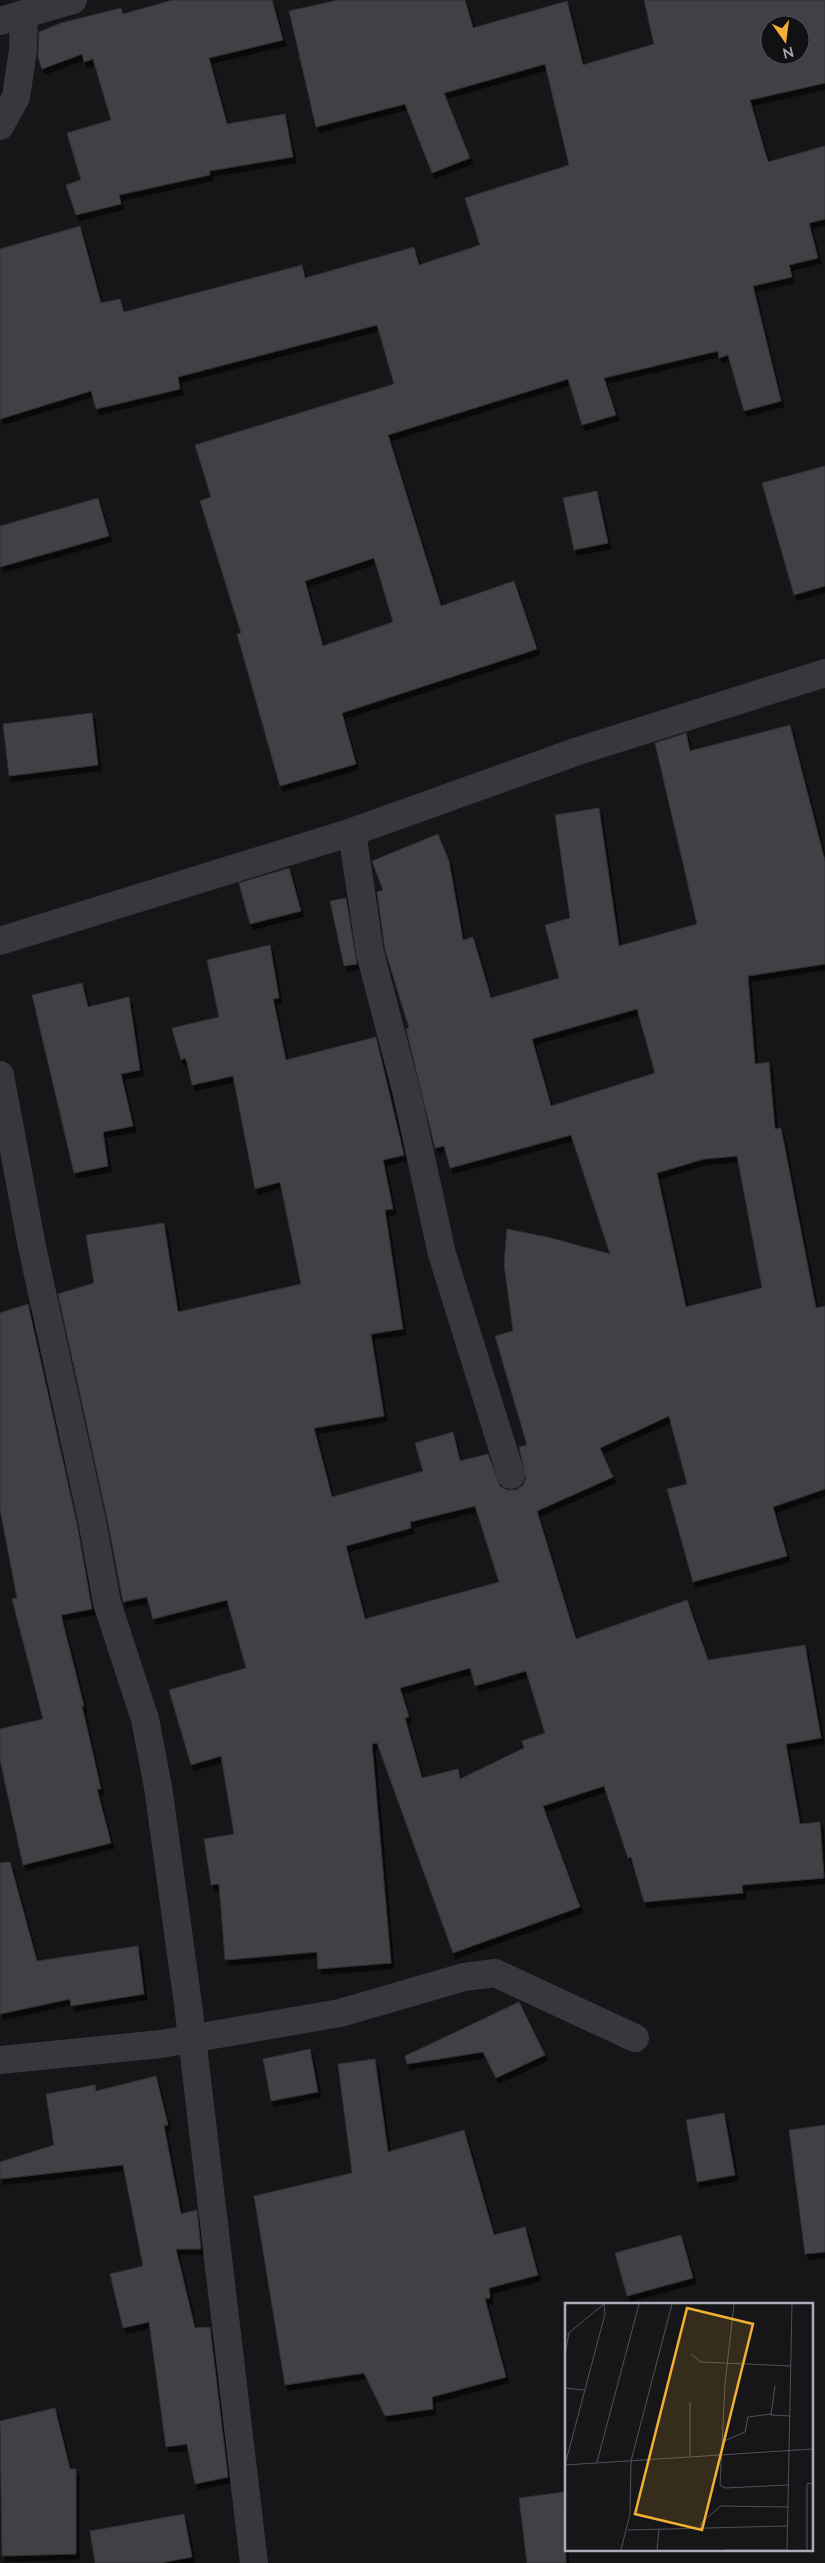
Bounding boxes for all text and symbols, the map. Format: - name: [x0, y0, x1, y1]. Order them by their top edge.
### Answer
- north arrow: [760, 15, 810, 65]
- text: N: [781, 44, 796, 63]
- inset map: [565, 2303, 812, 2550]

